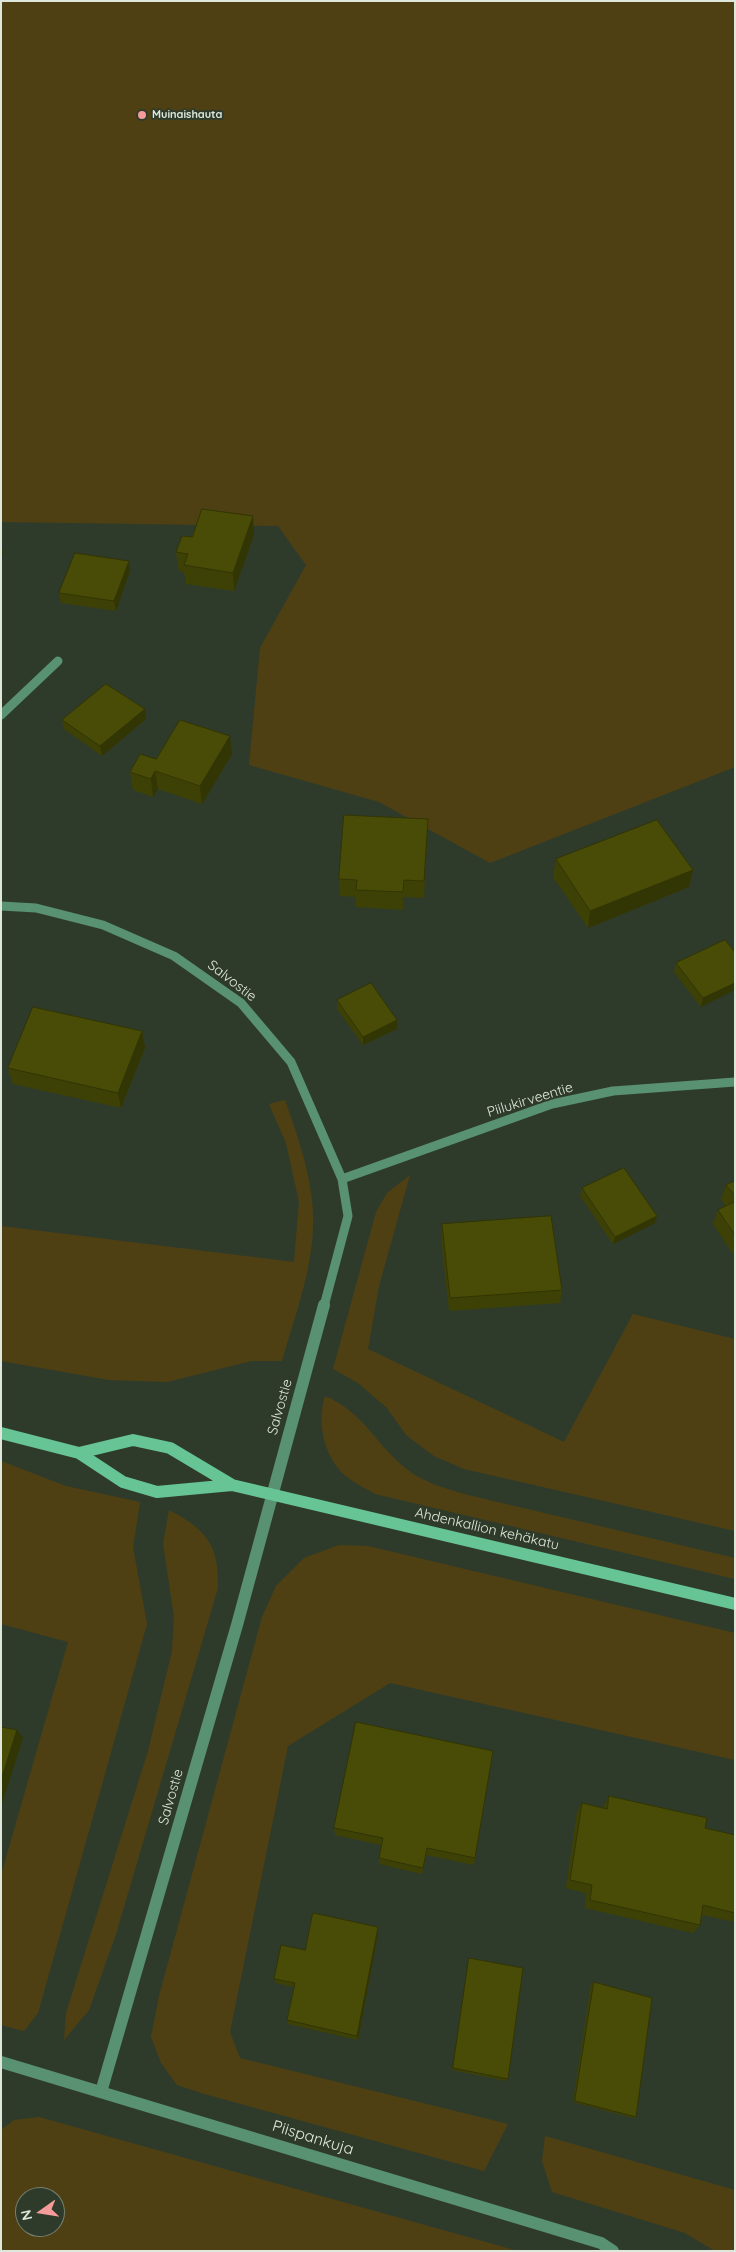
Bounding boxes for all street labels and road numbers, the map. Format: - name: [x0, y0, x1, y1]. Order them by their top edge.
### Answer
- street label: Salvostie: [204, 957, 260, 1005]
- street label: Piilukirveentie: [485, 1079, 575, 1121]
- street label: Salvostie: [264, 1377, 296, 1437]
- street label: Ahdenkallion kehäkatu: [413, 1504, 561, 1554]
- street label: Salvostie: [155, 1767, 187, 1827]
- street label: Piispankuja: [270, 2117, 356, 2159]

